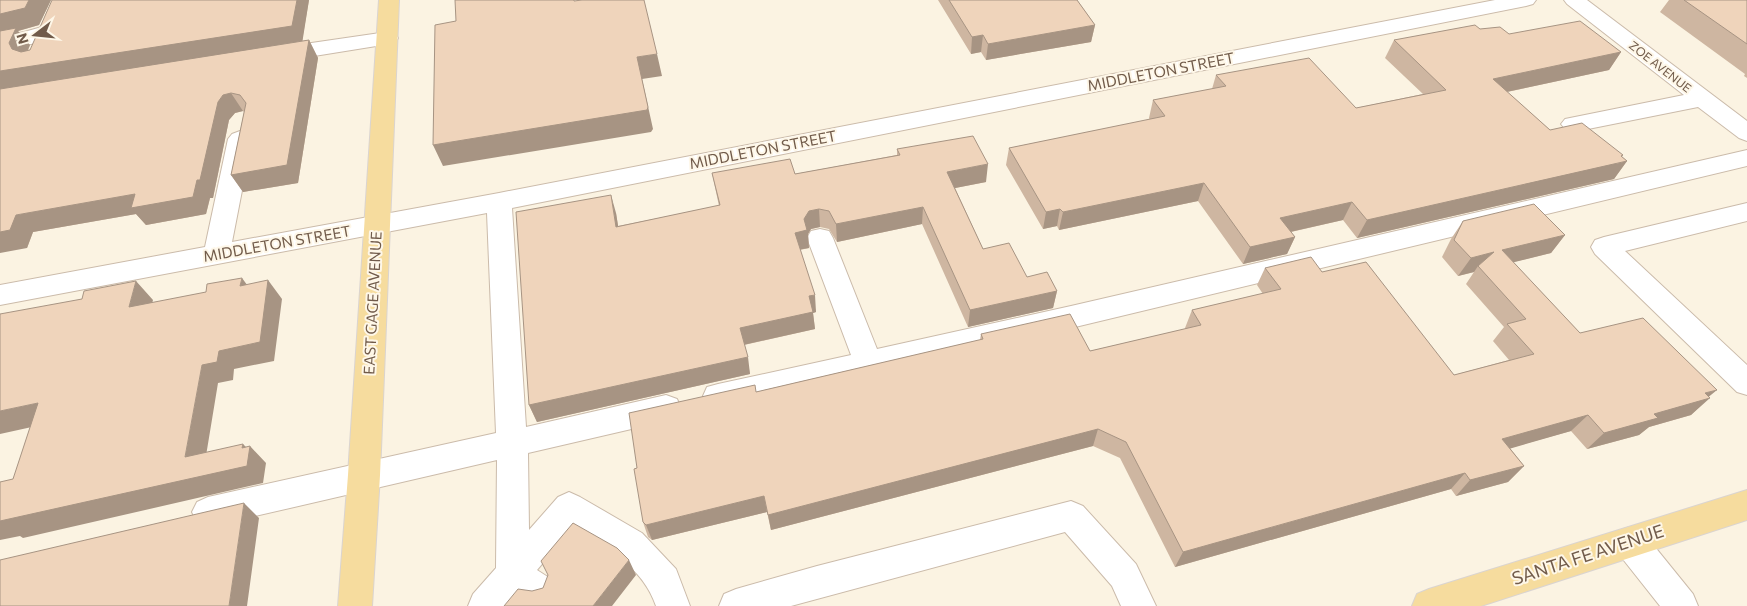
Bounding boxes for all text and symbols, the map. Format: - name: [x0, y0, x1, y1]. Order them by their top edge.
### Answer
- north arrow: [10, 10, 60, 60]
- text: N: [12, 31, 32, 46]
- street label: ZOE AVENUE: [1627, 38, 1694, 95]
- street label: MIDDLETON STREET: [1086, 48, 1236, 94]
- street label: MIDDLETON STREET: [688, 126, 838, 172]
- street label: MIDDLETON STREET: [202, 221, 352, 265]
- street label: EAST GAGE AVENUE: [359, 231, 385, 375]
- street label: SANTA FE AVENUE: [1509, 519, 1666, 589]

